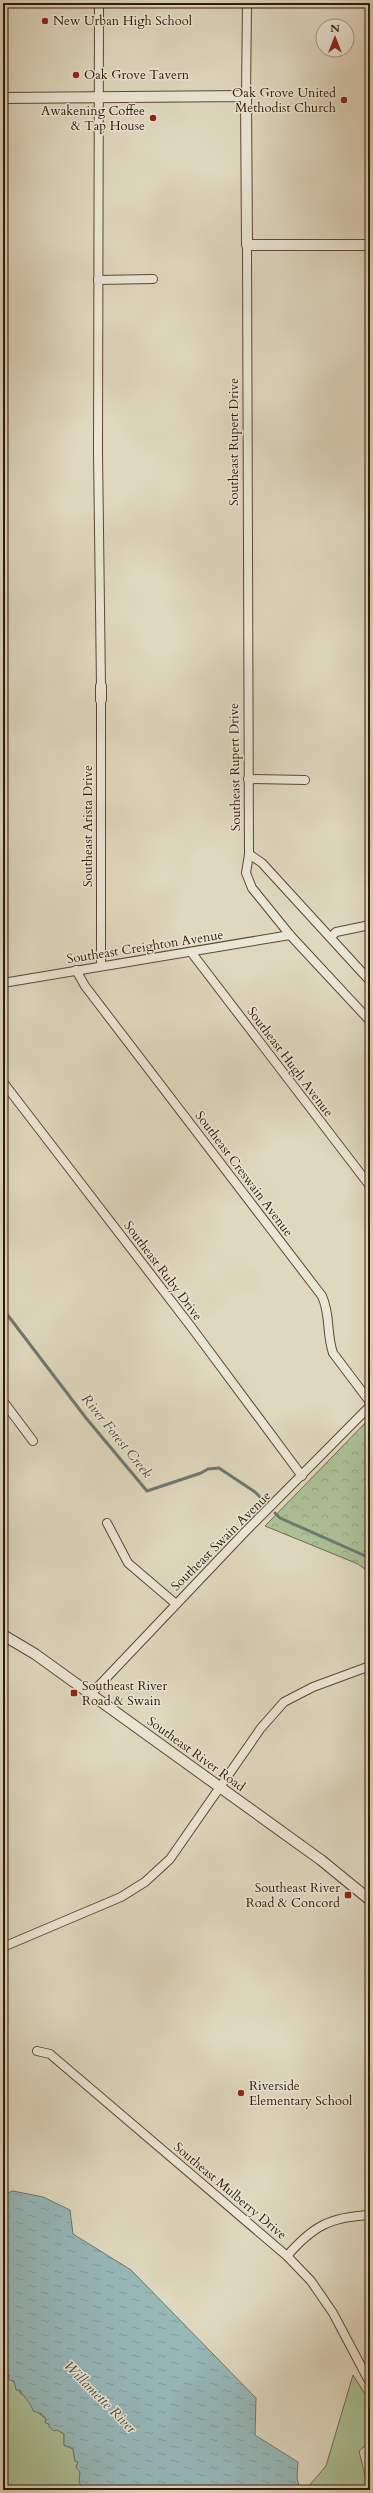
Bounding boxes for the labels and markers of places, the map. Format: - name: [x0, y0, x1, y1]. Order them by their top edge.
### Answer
- place label: New Urban High School: [53, 12, 193, 30]
- marker: New Urban High School: [40, 16, 50, 26]
- place label: Oak Grove Tavern: [84, 66, 190, 84]
- marker: Oak Grove Tavern: [71, 70, 81, 80]
- place label: Oak Grove United Methodist Church: [232, 84, 336, 117]
- marker: Oak Grove United Methodist Church: [339, 95, 349, 105]
- place label: Awakening Coffee & Tap House: [41, 102, 145, 135]
- marker: Awakening Coffee & Tap House: [148, 113, 158, 123]
- place label: Southeast River Road & Swain: [82, 1677, 168, 1710]
- marker: Southeast River Road & Swain: [69, 1688, 79, 1698]
- place label: Southeast River Road & Concord: [246, 1879, 340, 1912]
- marker: Southeast River Road & Concord: [343, 1890, 353, 1900]
- place label: Riverside Elementary School: [249, 2077, 353, 2110]
- marker: Riverside Elementary School: [236, 2088, 246, 2098]

